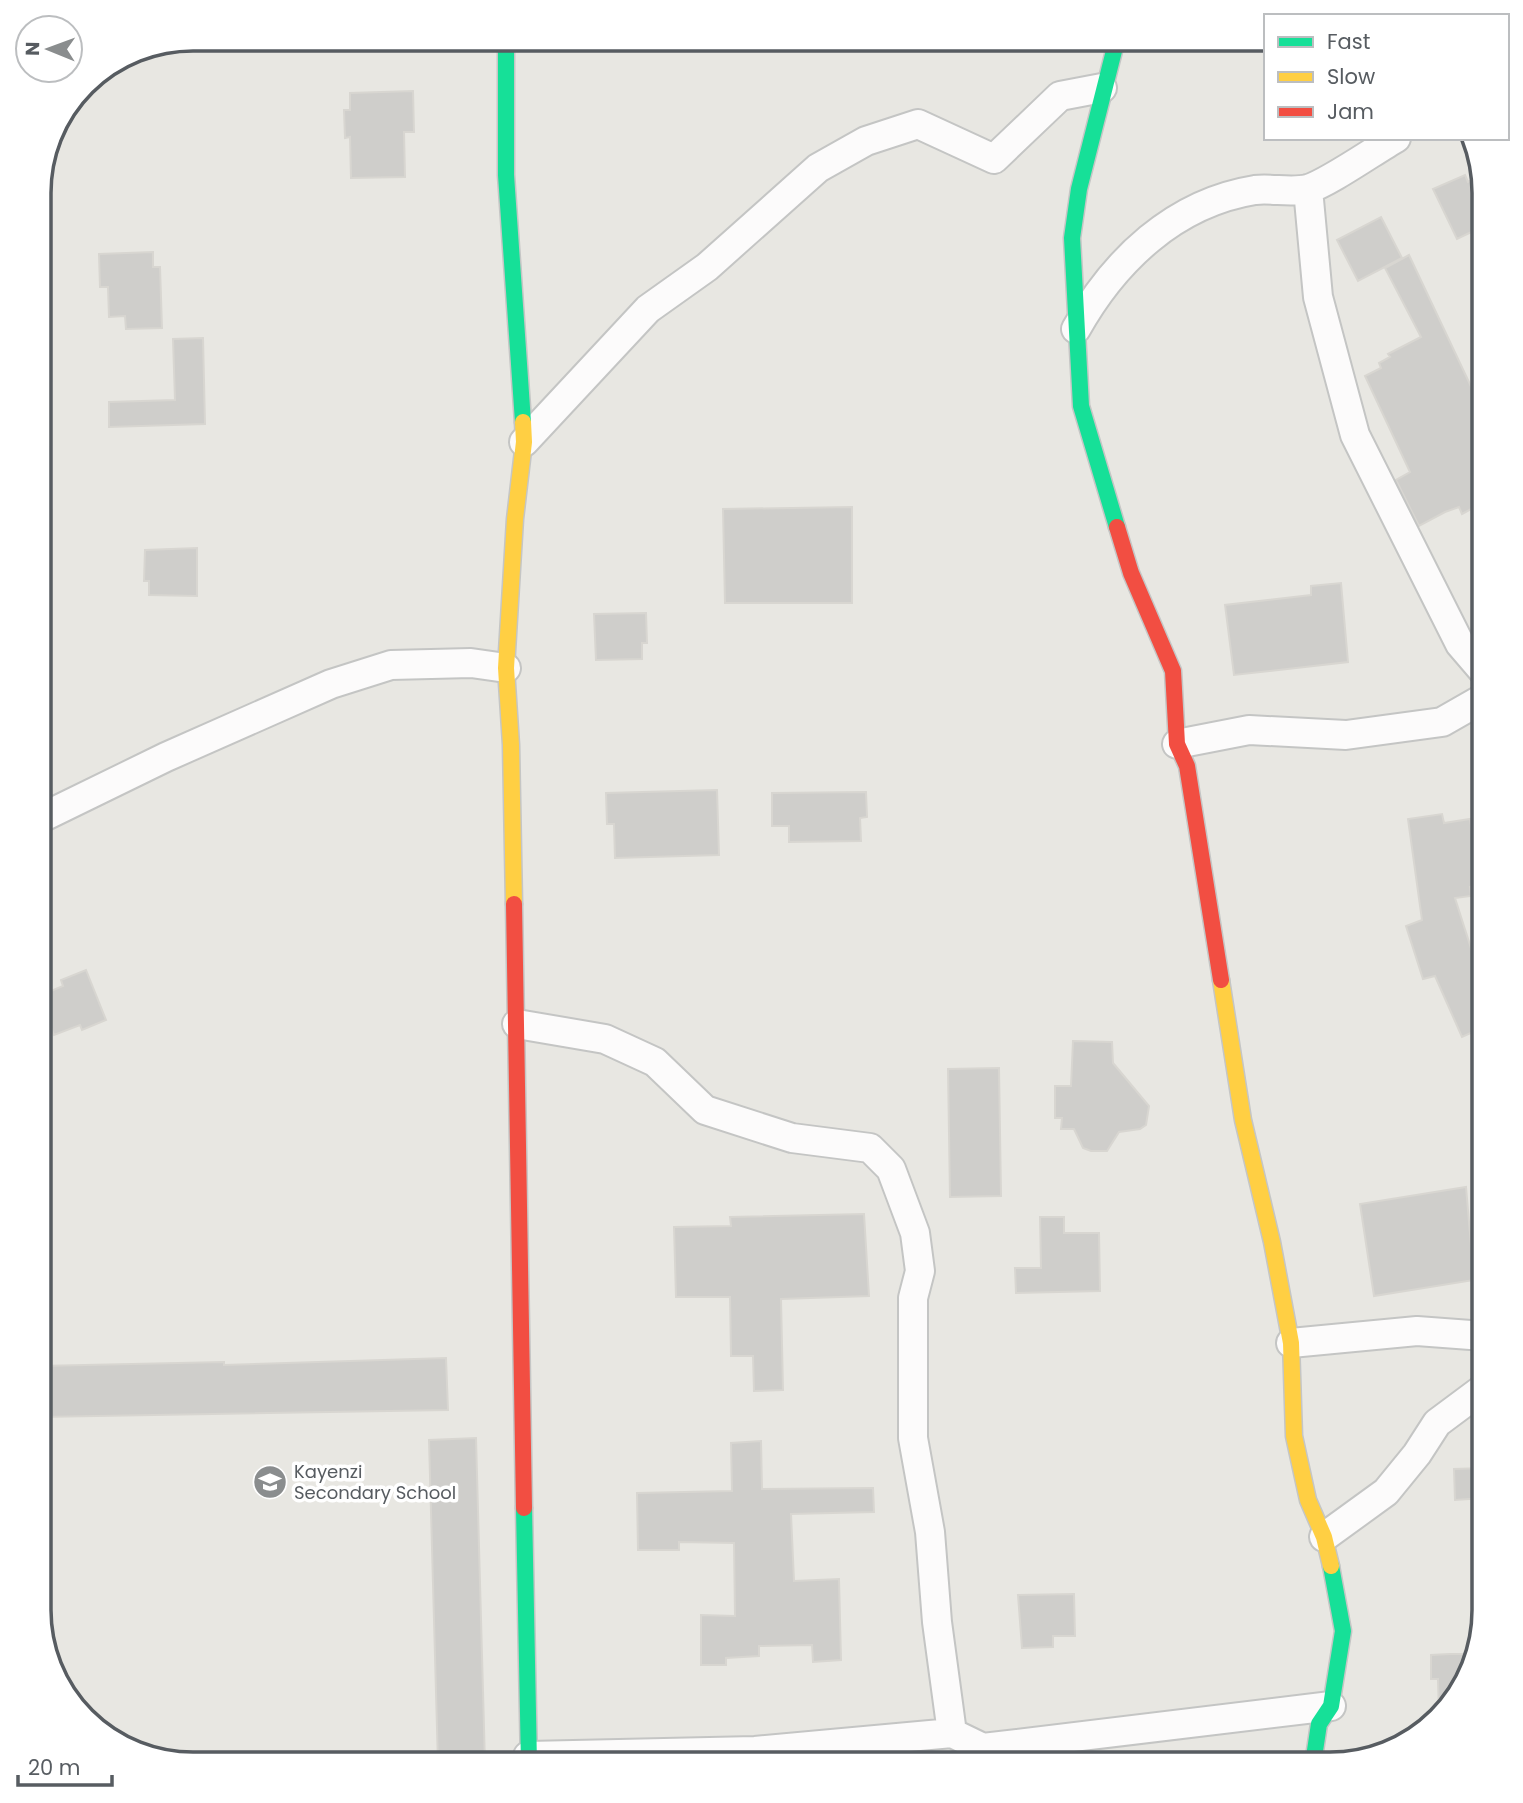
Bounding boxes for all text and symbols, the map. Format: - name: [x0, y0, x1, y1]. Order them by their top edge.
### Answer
- north arrow: [14, 14, 84, 84]
- legend: [1264, 14, 1509, 140]
- text: Fast: [1327, 27, 1370, 56]
- text: N: [19, 41, 46, 56]
- text: Slow: [1327, 62, 1375, 91]
- text: Jam: [1327, 97, 1374, 126]
- place label: Kayenzi Secondary School: [294, 1459, 456, 1505]
- school or university icon: Kayenzi Secondary School: [251, 1463, 289, 1501]
- scale bar: [18, 1744, 112, 1788]
- text: 20 m: [28, 1753, 81, 1782]

